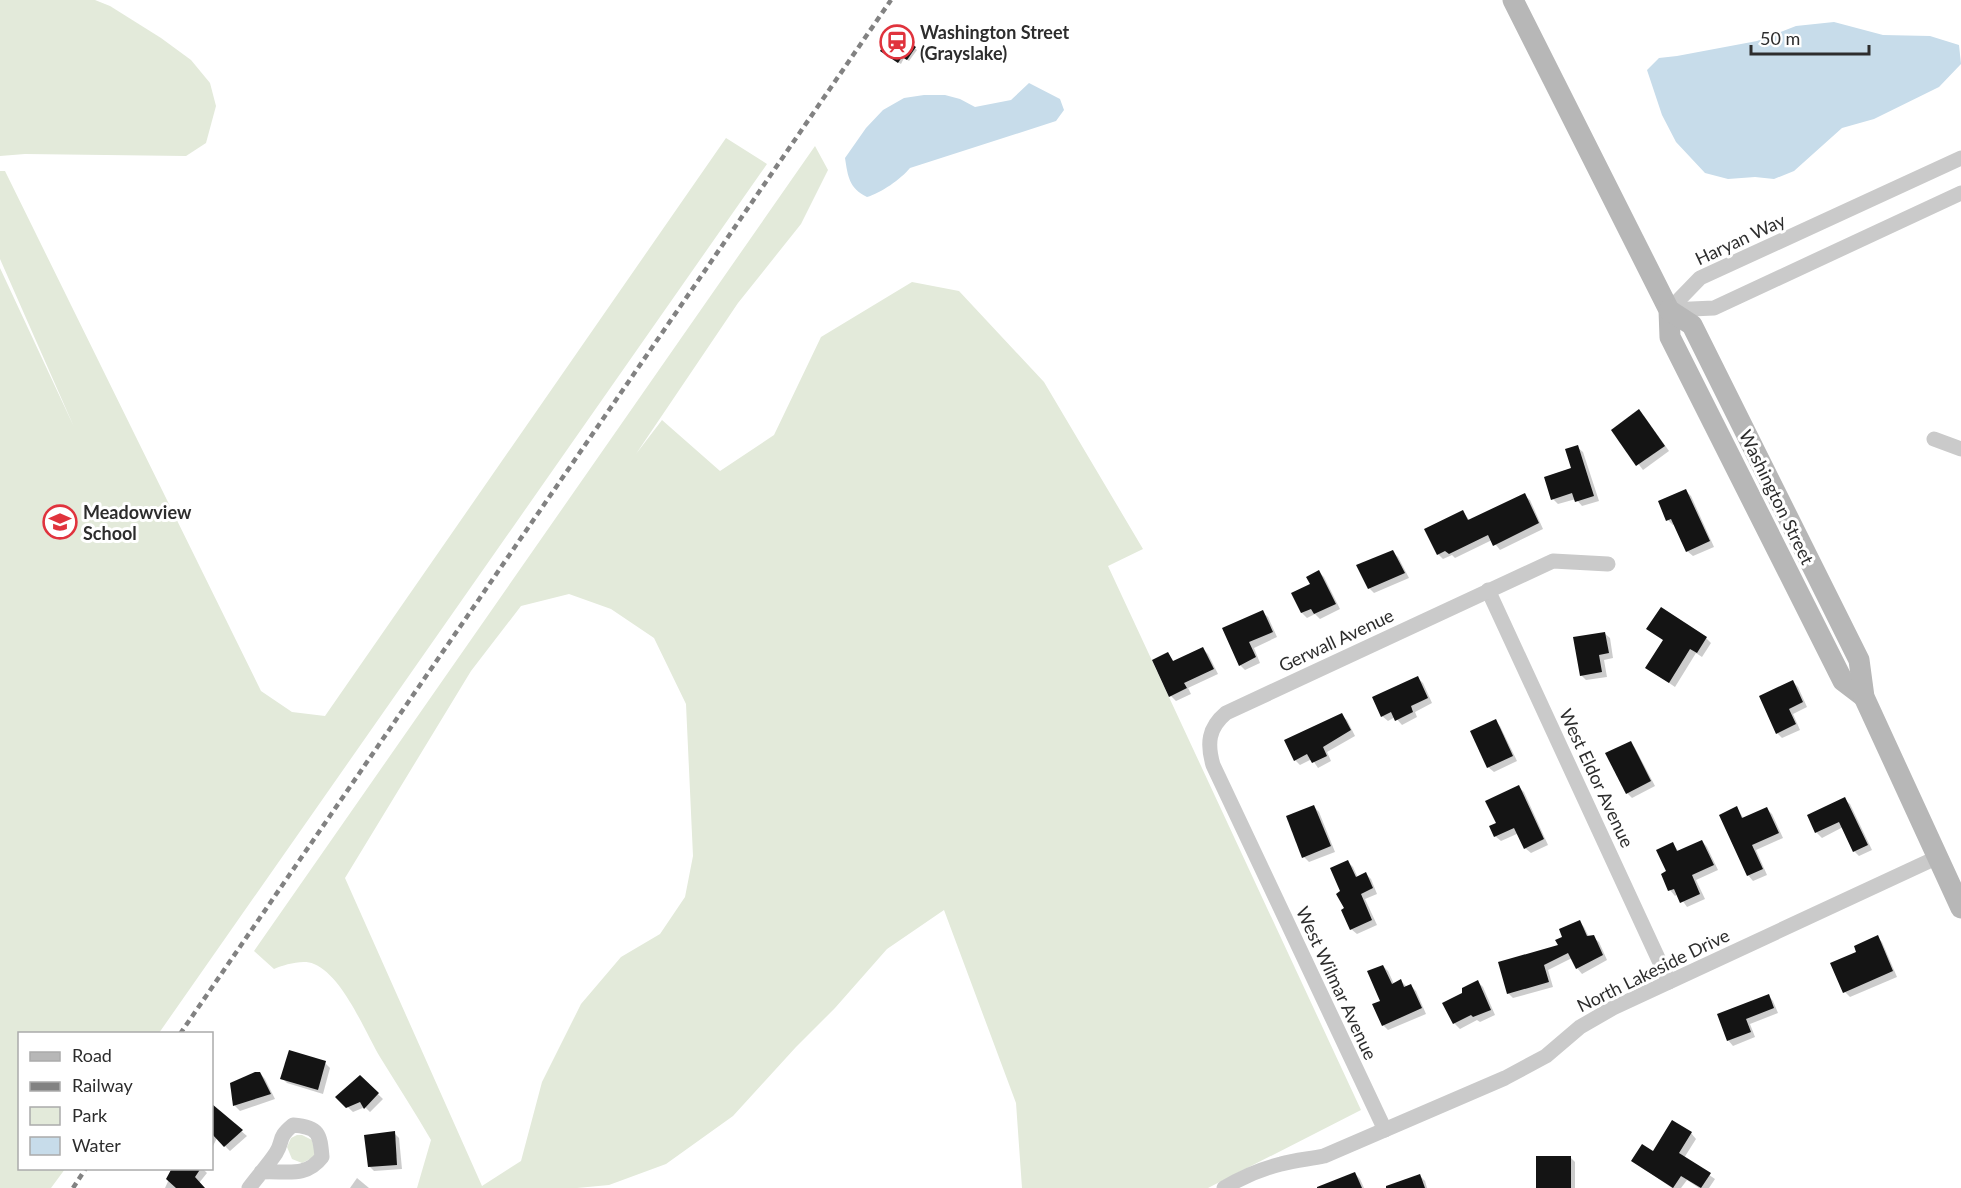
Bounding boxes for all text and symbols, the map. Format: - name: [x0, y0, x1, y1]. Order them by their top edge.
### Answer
- scale bar: [1751, 18, 1870, 56]
- place label: Washington Street (Grayslake): [920, 21, 1069, 64]
- station icon: Washington Street (Grayslake): [879, 24, 915, 60]
- text: 50 m: [1760, 27, 1800, 49]
- street label: Haryan Way: [1691, 208, 1789, 269]
- street label: Washington Street: [1735, 426, 1819, 568]
- place label: Meadowview School: [83, 501, 192, 544]
- school or university icon: Meadowview School: [42, 504, 78, 540]
- street label: Gerwall Avenue: [1275, 604, 1397, 676]
- street label: West Eldor Avenue: [1555, 705, 1639, 851]
- street label: West Wilmar Avenue: [1292, 903, 1382, 1063]
- street label: North Lakeside Drive: [1573, 924, 1733, 1016]
- legend: [18, 1032, 213, 1170]
- text: Road: [72, 1044, 112, 1066]
- text: Railway: [72, 1074, 133, 1096]
- text: Park: [72, 1104, 108, 1126]
- text: Water: [72, 1134, 121, 1156]

